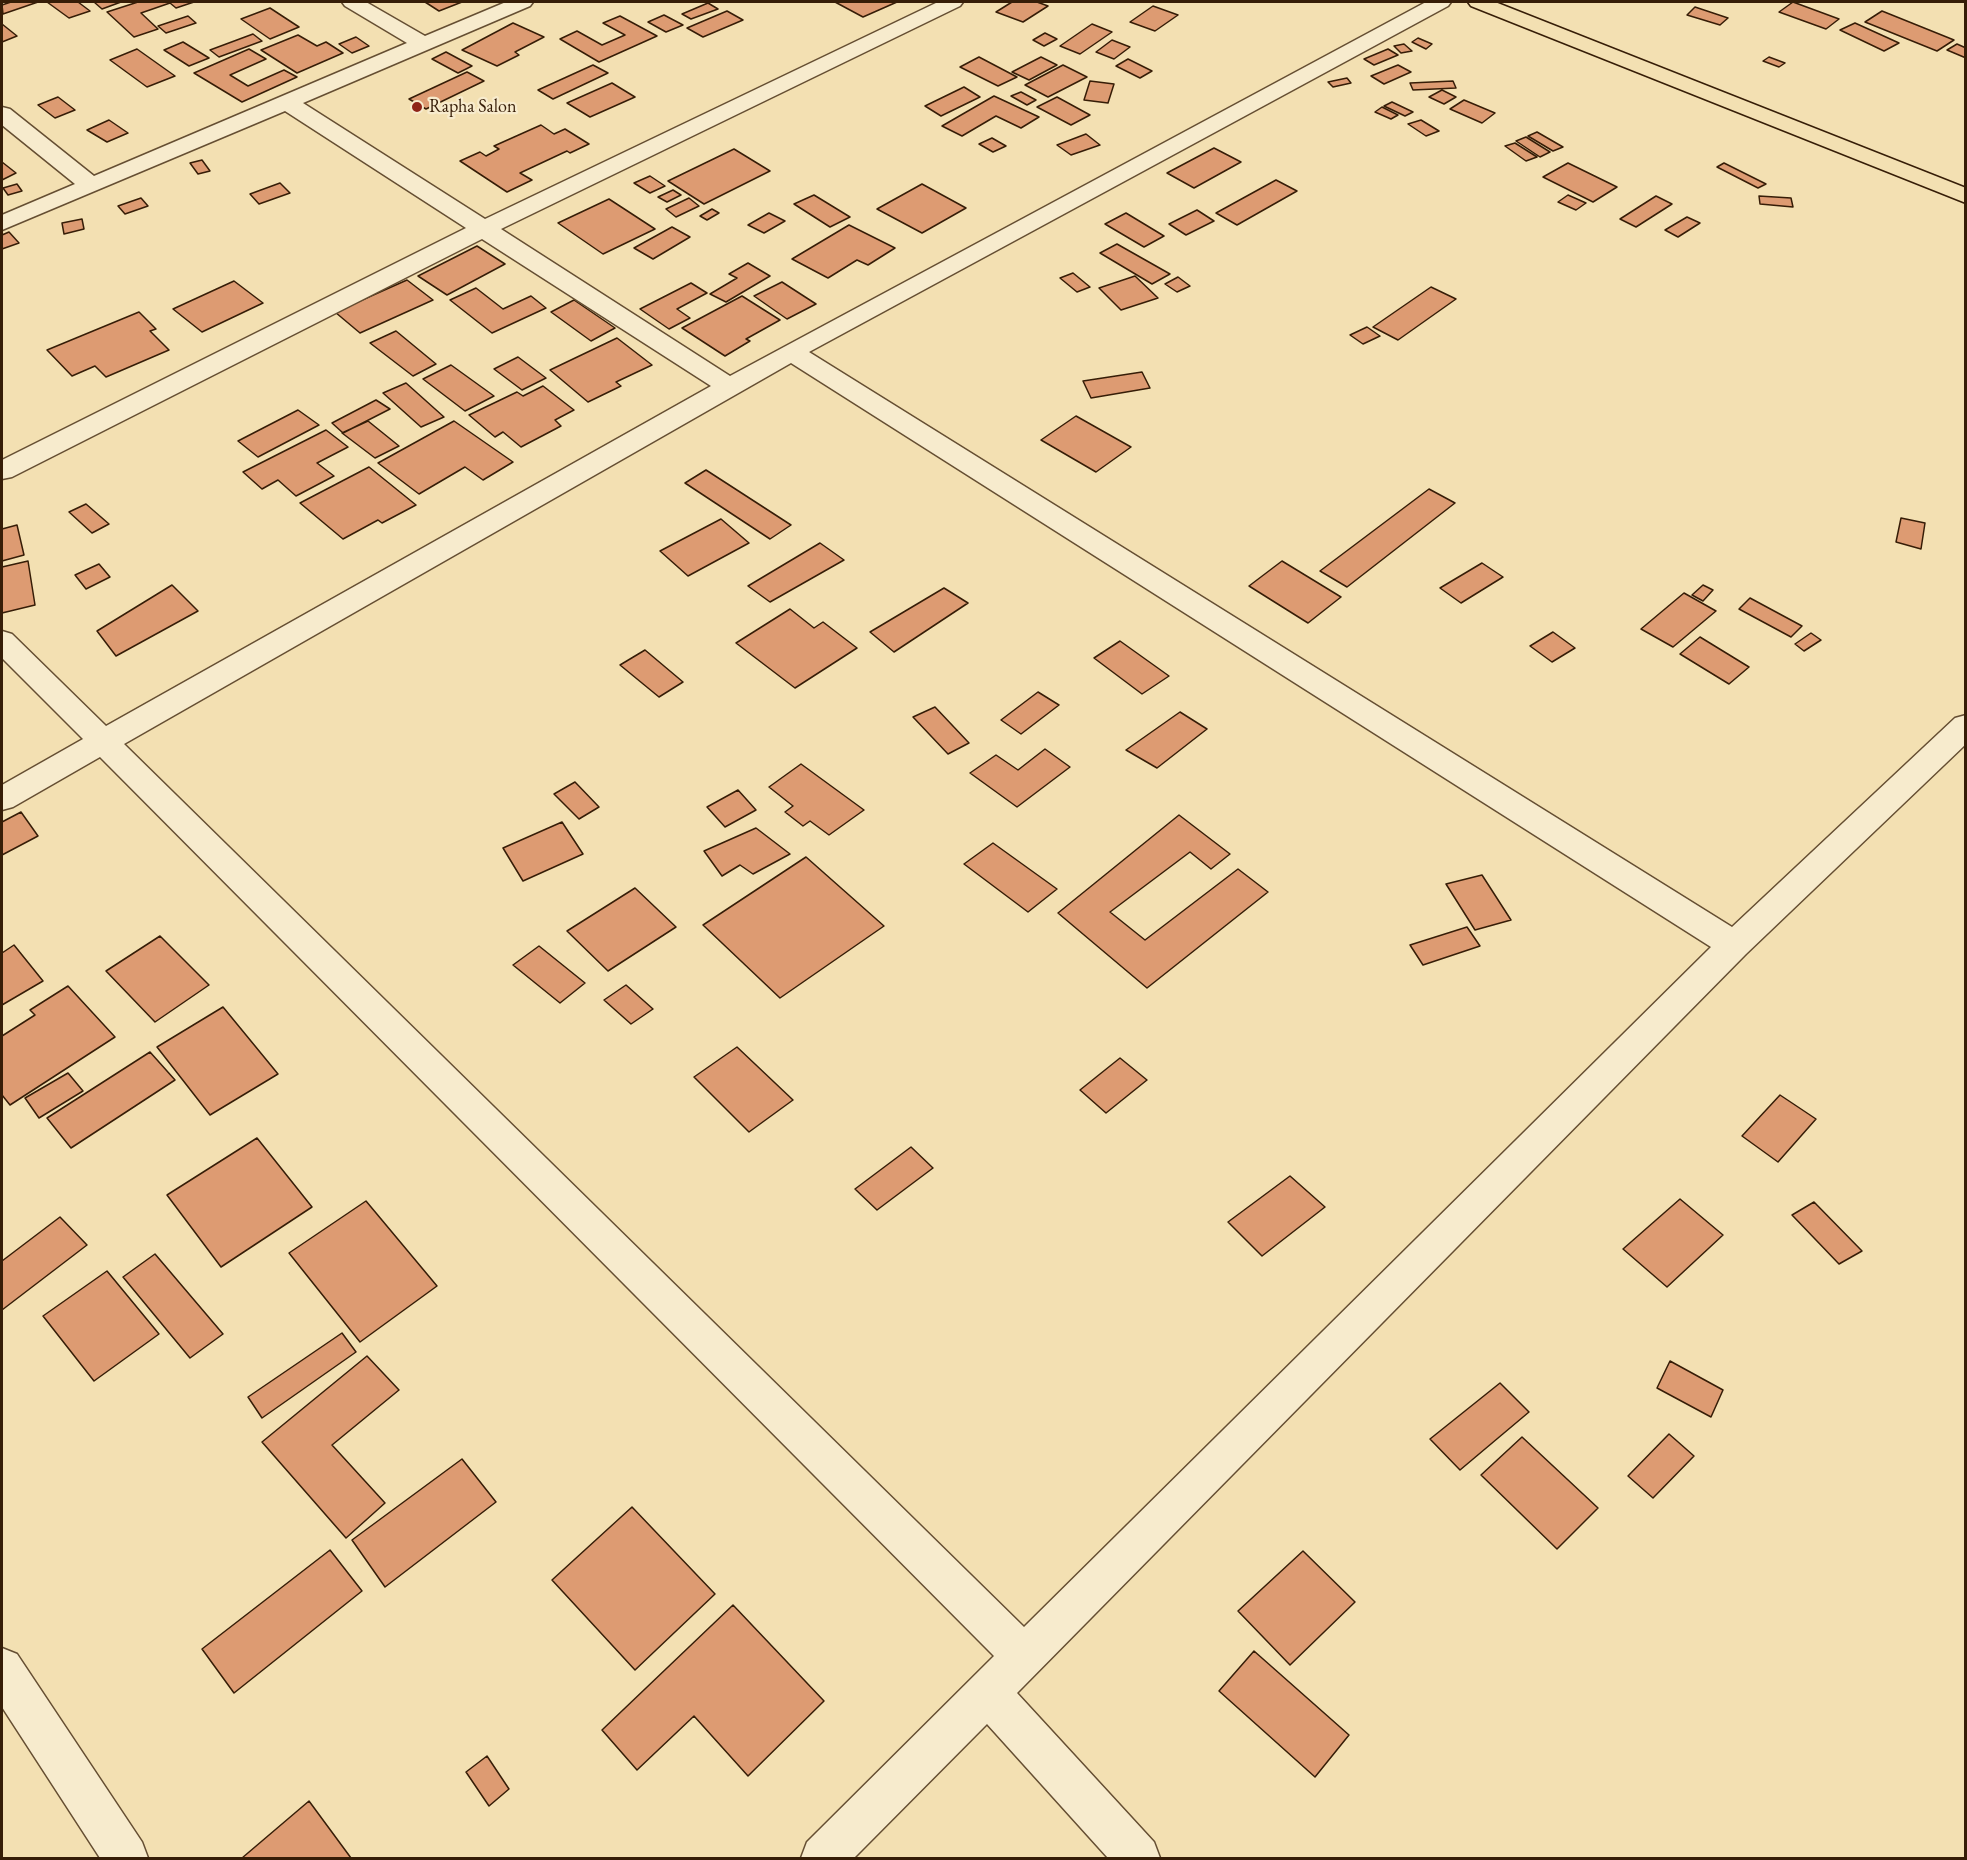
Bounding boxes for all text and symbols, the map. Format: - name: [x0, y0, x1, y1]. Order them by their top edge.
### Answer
- place label: Rapha Salon: [429, 96, 516, 118]
- marker: Rapha Salon: [410, 100, 424, 114]

